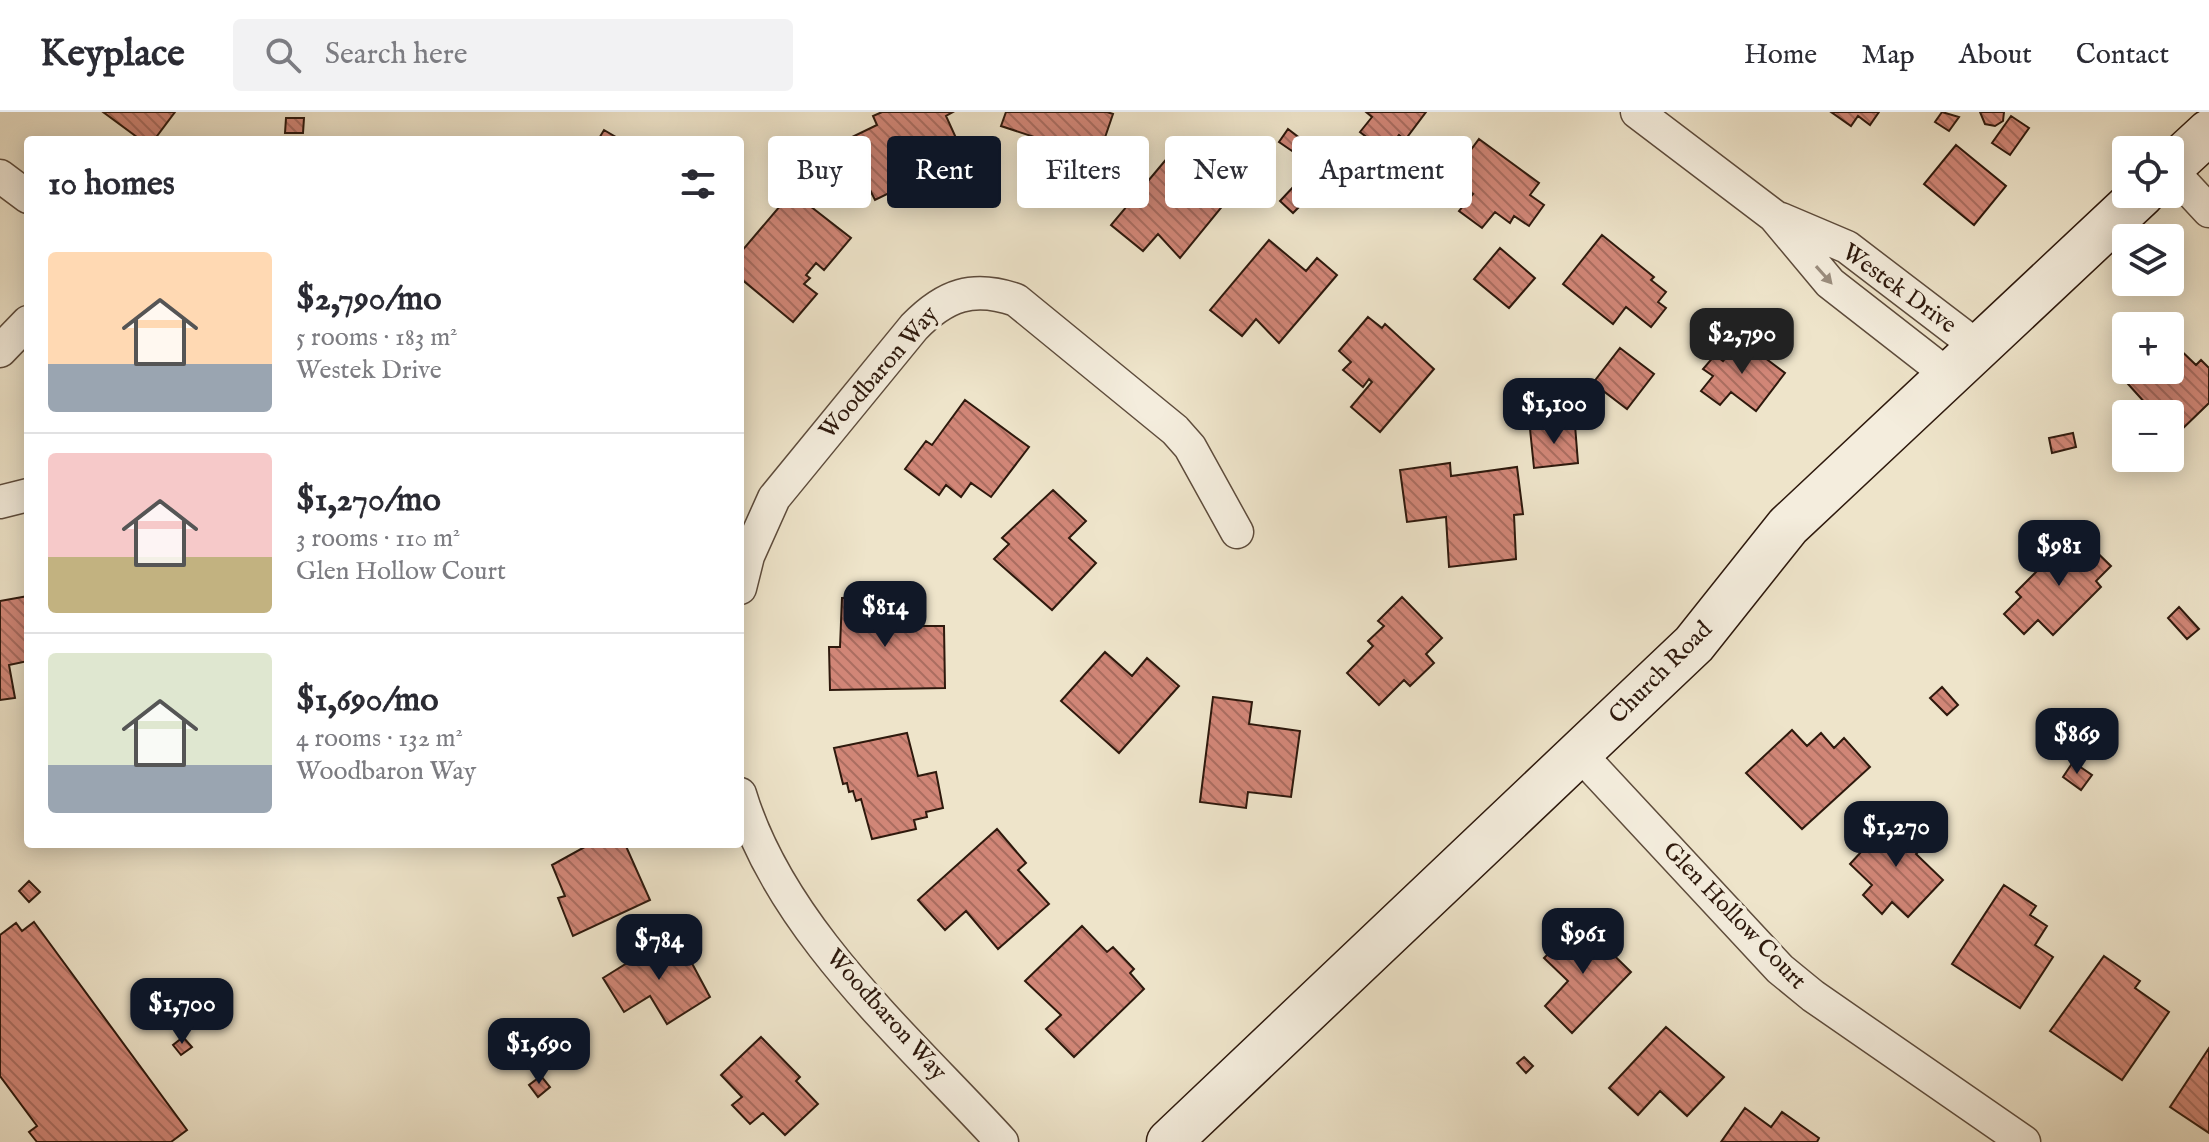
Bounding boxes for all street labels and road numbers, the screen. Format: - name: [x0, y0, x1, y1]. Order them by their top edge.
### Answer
- street label: Westek Drive: [1836, 237, 1962, 341]
- street label: Woodbaron Way: [813, 300, 945, 446]
- street label: Church Road: [1603, 615, 1719, 731]
- street label: Glen Hollow Court: [1656, 836, 1812, 996]
- street label: Woodbaron Way: [819, 943, 953, 1087]

